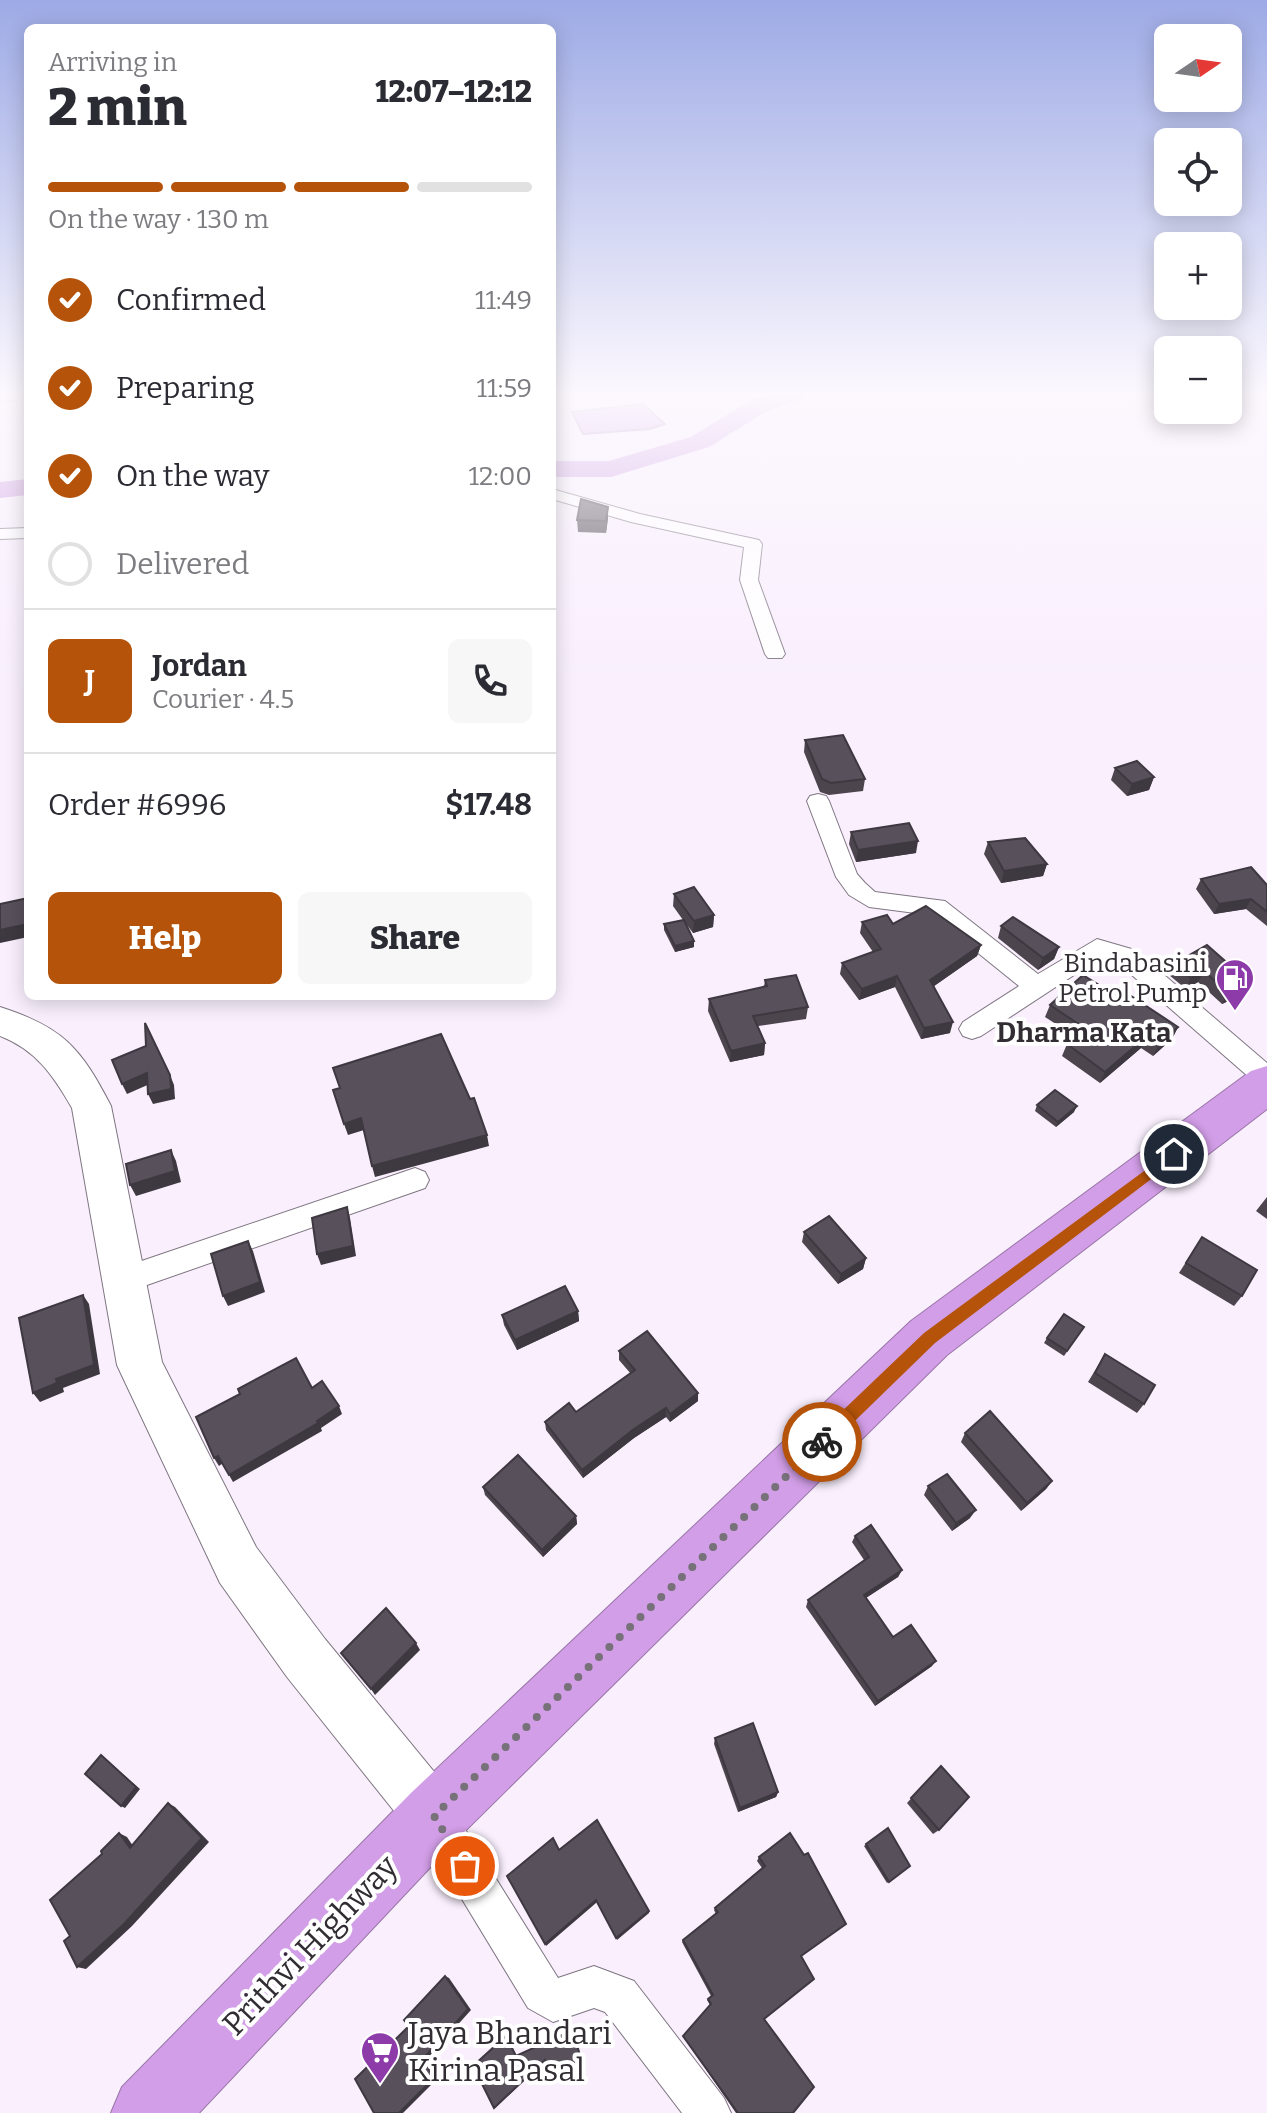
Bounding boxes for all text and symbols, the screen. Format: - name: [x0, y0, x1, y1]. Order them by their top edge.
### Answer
- north arrow: [1154, 24, 1242, 112]
- map controls: [1154, 24, 1242, 424]
- text: Arriving in: [48, 47, 177, 78]
- text: 12:07–12:12: [375, 74, 532, 110]
- text: 2 min: [48, 76, 187, 139]
- button: locate: [1154, 128, 1242, 216]
- text: On the way · 130 m: [48, 204, 269, 235]
- button: +: [1154, 232, 1242, 320]
- icon: check: [48, 278, 92, 322]
- text: Confirmed: [116, 282, 266, 318]
- text: 11:49: [475, 285, 532, 316]
- button: −: [1154, 336, 1242, 424]
- icon: check: [48, 366, 92, 410]
- text: Preparing: [116, 370, 254, 406]
- text: 11:59: [477, 373, 532, 404]
- icon: check: [48, 454, 92, 498]
- text: On the way: [116, 458, 269, 494]
- text: 12:00: [468, 461, 532, 492]
- text: Delivered: [116, 546, 249, 582]
- button: phone: [448, 639, 532, 723]
- text: Jordan: [152, 648, 247, 684]
- text: J: [85, 663, 95, 699]
- text: Courier · 4.5: [152, 684, 294, 715]
- text: Order #6996: [48, 787, 226, 823]
- text: $17.48: [445, 787, 532, 823]
- button: Help: [48, 892, 282, 984]
- button: Share: [298, 892, 532, 984]
- place label: Bindabasini Petrol Pump: [1058, 948, 1207, 1009]
- fuel station icon: Bindabasini Petrol Pump: [1214, 957, 1256, 1012]
- district label: Dharma Kata: [996, 1016, 1172, 1049]
- pin: [1140, 1120, 1208, 1188]
- icon: home: [1152, 1132, 1196, 1176]
- courier: [782, 1402, 862, 1482]
- icon: bike: [800, 1420, 844, 1464]
- pin: [431, 1832, 499, 1900]
- icon: bag: [443, 1844, 487, 1888]
- street label: Prithvi Highway: [215, 1847, 406, 2043]
- place label: Jaya Bhandari Kirina Pasal: [407, 2014, 612, 2089]
- supermarket icon: Jaya Bhandari Kirina Pasal: [359, 2030, 401, 2085]

